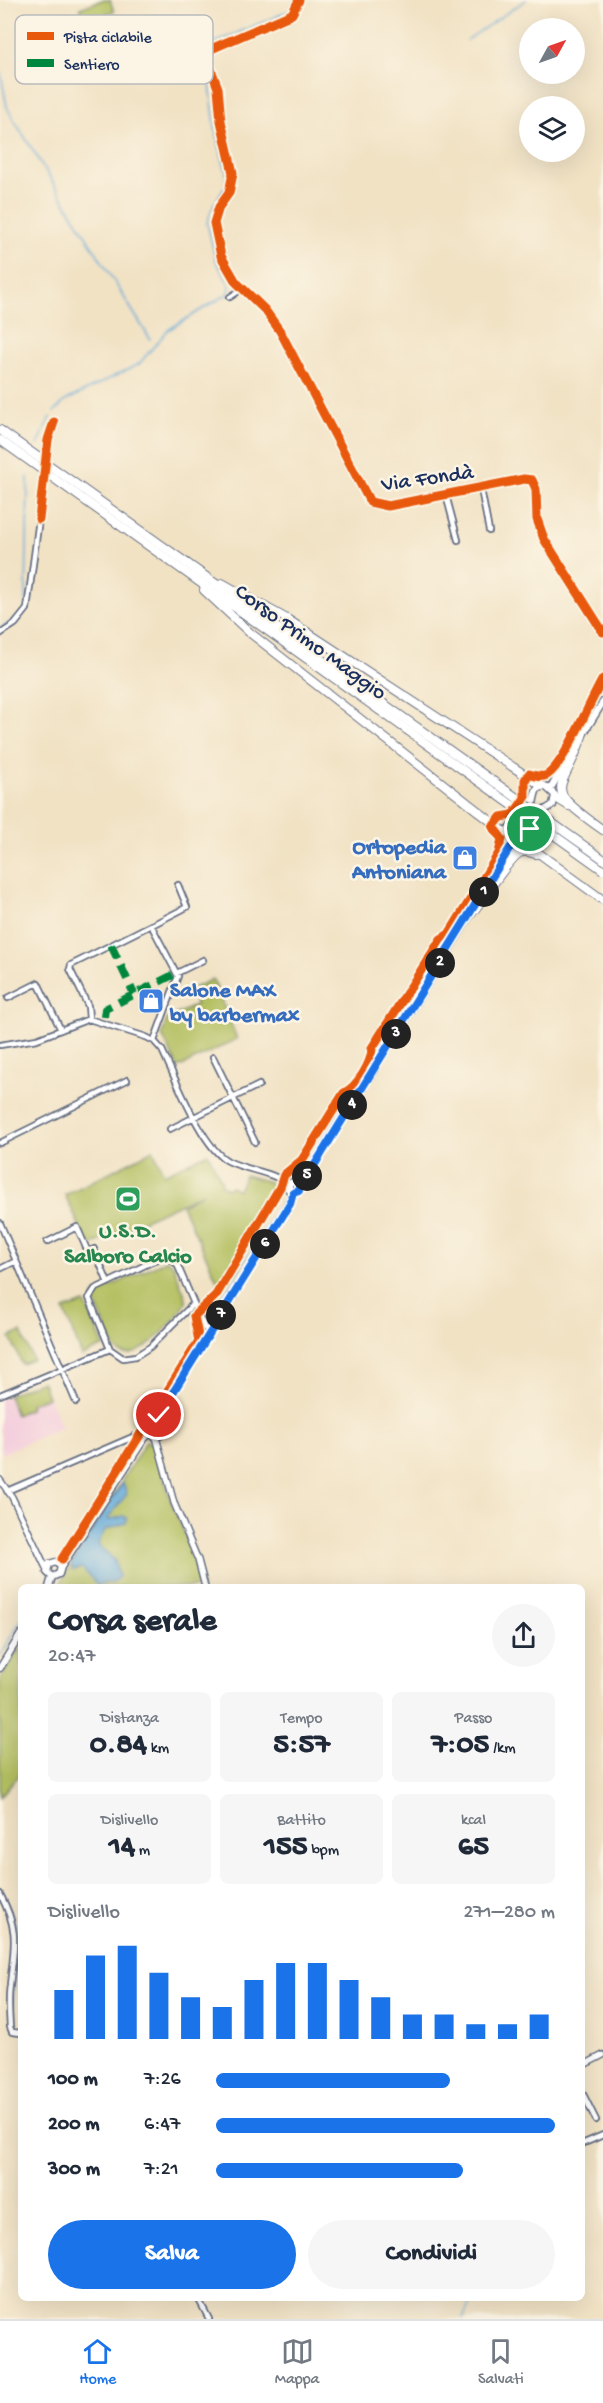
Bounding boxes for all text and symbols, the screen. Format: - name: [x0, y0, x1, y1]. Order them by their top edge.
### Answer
- legend: [15, 15, 213, 84]
- north arrow: [519, 18, 585, 84]
- map controls: [519, 18, 585, 162]
- text: Pista ciclabile: [63, 30, 153, 49]
- text: Sentiero: [64, 57, 120, 76]
- button: layers: [519, 96, 585, 162]
- street label: Via Fondà: [379, 461, 476, 499]
- street label: Corso Primo Maggio: [229, 579, 391, 707]
- pin: [504, 803, 555, 854]
- icon: arrive: [513, 812, 546, 845]
- place label: Ortopedia Antoniana: [351, 836, 448, 887]
- shop icon: Ortopedia Antoniana: [450, 843, 480, 873]
- pin: 1: [469, 877, 499, 907]
- text: 1: [481, 882, 487, 901]
- pin: 2: [425, 948, 455, 978]
- text: 2: [436, 953, 444, 972]
- place label: Salone MAX by barbermax: [169, 979, 300, 1030]
- shop icon: Salone MAX by barbermax: [136, 986, 166, 1016]
- pin: 3: [381, 1019, 411, 1049]
- text: 3: [392, 1024, 400, 1043]
- pin: 4: [337, 1090, 367, 1120]
- text: 4: [348, 1095, 356, 1114]
- pin: 5: [292, 1161, 322, 1191]
- text: 5: [303, 1166, 311, 1185]
- sports icon: U.S.D. Salboro Calcio: [113, 1184, 143, 1214]
- place label: U.S.D. Salboro Calcio: [64, 1220, 192, 1271]
- pin: 6: [250, 1229, 280, 1259]
- text: 6: [261, 1234, 269, 1253]
- pin: 7: [206, 1300, 236, 1330]
- text: 7: [217, 1305, 225, 1324]
- pin: [133, 1389, 184, 1440]
- icon: check: [142, 1398, 175, 1431]
- text: Corsa serale: [48, 1604, 216, 1642]
- button: share: [492, 1604, 555, 1667]
- text: 20:47: [48, 1646, 95, 1669]
- text: Distanza: [100, 1710, 159, 1729]
- text: Tempo: [281, 1710, 322, 1729]
- text: Passo: [455, 1710, 492, 1729]
- text: 0.84: [90, 1729, 147, 1764]
- text: 5:57: [273, 1729, 330, 1764]
- text: 7:05: [432, 1729, 489, 1764]
- text: km: [147, 1740, 169, 1759]
- text: /km: [489, 1740, 515, 1759]
- text: Dislivello: [101, 1812, 158, 1831]
- text: Battito: [277, 1812, 326, 1831]
- text: kcal: [461, 1812, 486, 1831]
- text: 14: [109, 1831, 135, 1866]
- text: 155: [264, 1831, 308, 1866]
- text: 65: [458, 1831, 489, 1866]
- text: m: [135, 1842, 150, 1861]
- text: bpm: [308, 1842, 339, 1861]
- text: Dislivello: [48, 1902, 120, 1925]
- text: 271–280 m: [463, 1902, 555, 1925]
- text: 100 m: [48, 2069, 98, 2092]
- text: 7:26: [144, 2069, 181, 2092]
- text: 200 m: [48, 2114, 99, 2137]
- text: 6:47: [144, 2114, 180, 2137]
- text: 300 m: [48, 2159, 100, 2182]
- text: 7:21: [144, 2159, 179, 2182]
- button: Salva: [48, 2220, 296, 2289]
- button: Condividi: [308, 2220, 555, 2289]
- tab: Home: [79, 2335, 116, 2390]
- tab: Mappa: [275, 2335, 319, 2390]
- tab: Salvati: [478, 2335, 524, 2390]

